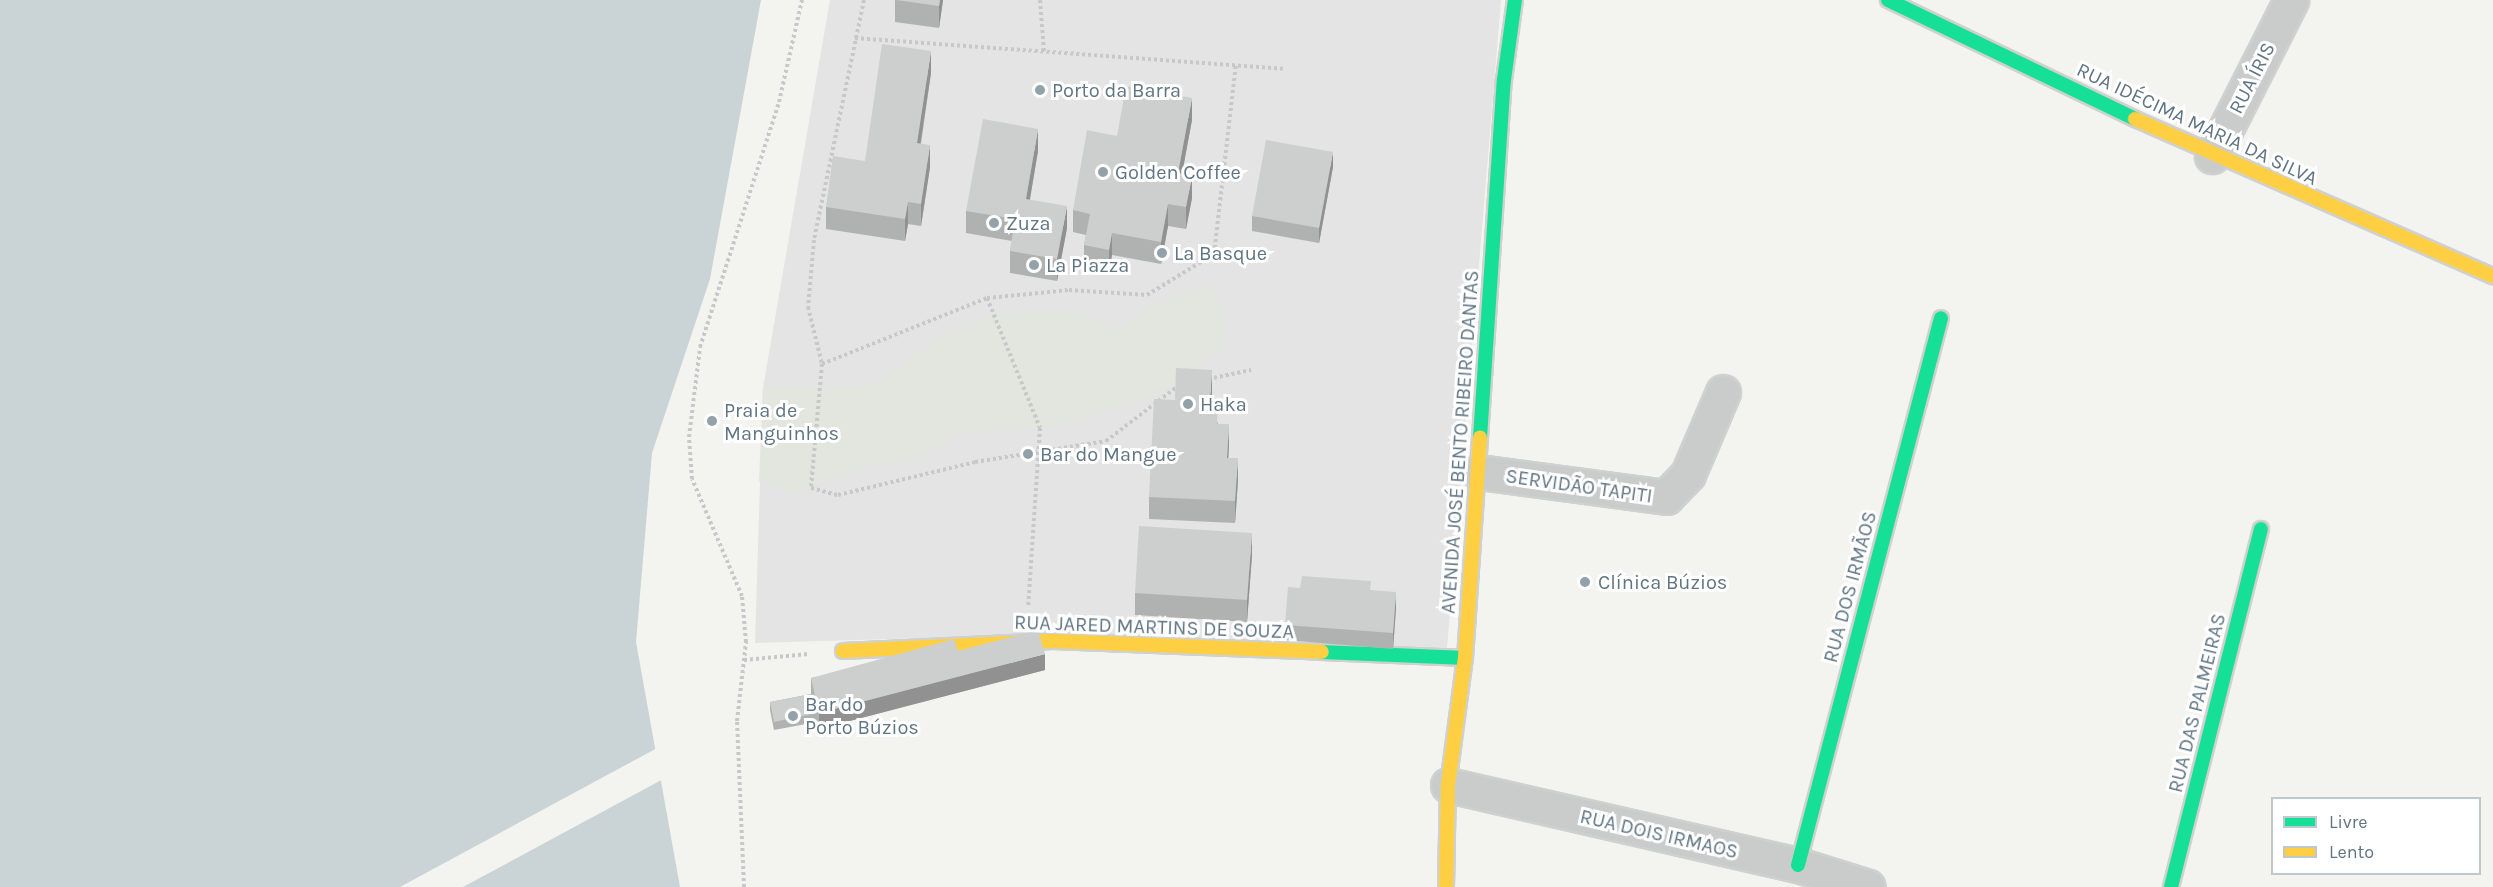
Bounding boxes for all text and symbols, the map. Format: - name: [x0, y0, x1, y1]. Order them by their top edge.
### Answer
- street label: RUA ÍRIS: [2224, 38, 2280, 118]
- street label: RUA IDÉCIMA MARIA DA SILVA: [2073, 58, 2321, 190]
- place label: Porto da Barra: [1052, 78, 1181, 102]
- marker: Porto da Barra: [1033, 83, 1047, 97]
- place label: Golden Coffee: [1115, 160, 1241, 184]
- marker: Golden Coffee: [1096, 165, 1110, 179]
- place label: Zuza: [1006, 211, 1050, 235]
- marker: Zuza: [987, 216, 1001, 230]
- place label: La Basque: [1174, 241, 1267, 265]
- marker: La Basque: [1155, 246, 1169, 260]
- place label: La Piazza: [1046, 253, 1129, 277]
- marker: La Piazza: [1027, 258, 1041, 272]
- street label: AVENIDA JOSÉ BENTO RIBEIRO DANTAS: [1436, 269, 1484, 615]
- place label: Haka: [1200, 392, 1247, 416]
- marker: Haka: [1181, 397, 1195, 411]
- place label: Praia de Manguinhos: [724, 398, 839, 445]
- marker: Praia de Manguinhos: [705, 414, 719, 428]
- place label: Bar do Mangue: [1040, 442, 1177, 466]
- marker: Bar do Mangue: [1021, 447, 1035, 461]
- street label: SERVIDÃO TAPITI: [1504, 464, 1654, 508]
- street label: RUA DOS IRMÃOS: [1818, 509, 1882, 665]
- place label: Clínica Búzios: [1598, 570, 1727, 594]
- marker: Clínica Búzios: [1576, 573, 1594, 591]
- street label: RUA JARED MARTINS DE SOUZA: [1014, 610, 1294, 644]
- street label: RUA DAS PALMEIRAS: [2163, 611, 2231, 795]
- place label: Bar do Porto Búzios: [805, 692, 919, 739]
- marker: Bar do Porto Búzios: [786, 709, 800, 723]
- legend: [2271, 797, 2481, 875]
- street label: RUA DOIS IRMAOS: [1578, 804, 1740, 864]
- text: Livre: [2329, 811, 2368, 833]
- text: Lento: [2329, 841, 2374, 863]

